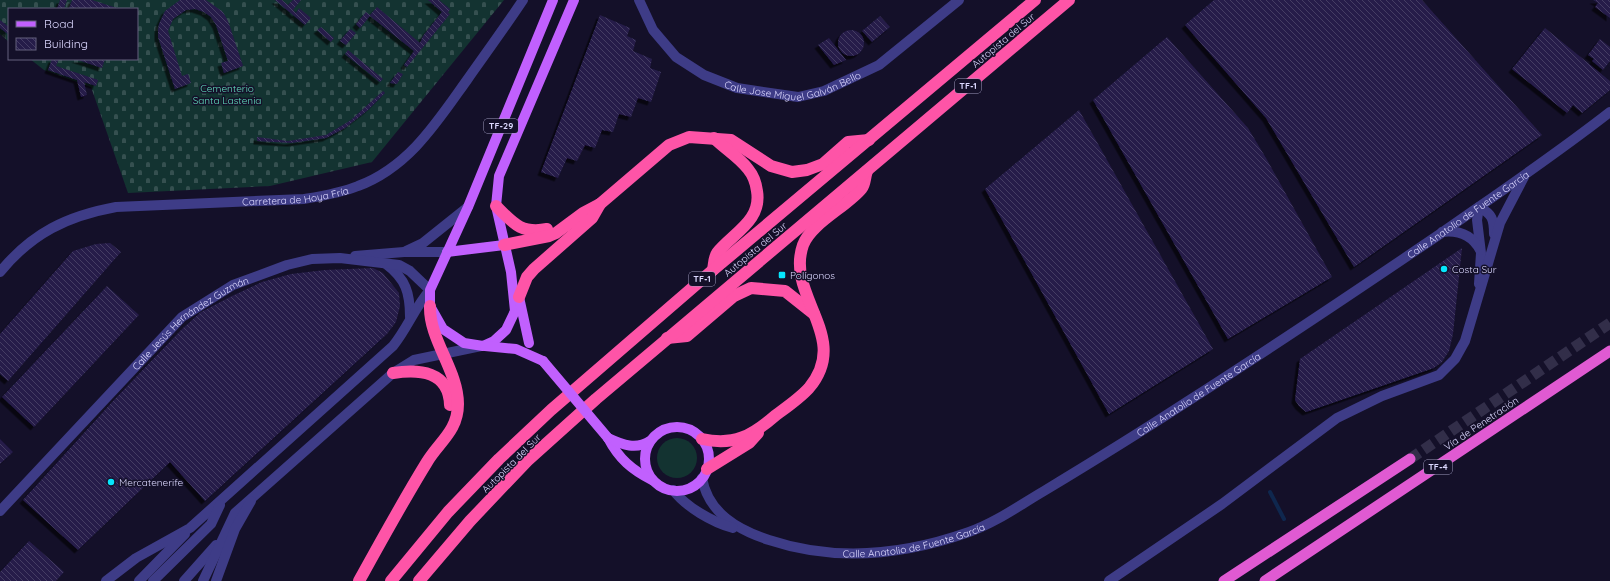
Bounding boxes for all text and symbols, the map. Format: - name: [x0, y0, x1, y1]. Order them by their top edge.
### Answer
- legend: [8, 8, 138, 60]
- street label: Autopista del Sur: [969, 10, 1038, 71]
- text: Road: [44, 16, 74, 31]
- text: Building: [44, 36, 88, 51]
- street label: Calle Jose Miguel Galván Bello: [722, 69, 863, 104]
- road number: TF-1: [955, 79, 981, 93]
- park label: Cementerio Santa Lastenia: [193, 82, 261, 107]
- road number: TF-29: [484, 119, 518, 133]
- street label: Calle Anatolio de Fuente García: [1405, 168, 1532, 261]
- street label: Carretera de Hoya Fría: [242, 184, 350, 209]
- street label: Autopista del Sur: [721, 219, 790, 280]
- place label: Costa Sur: [1452, 263, 1497, 276]
- marker: Costa Sur: [1439, 264, 1449, 274]
- place label: Polígonos: [790, 269, 835, 282]
- marker: Polígonos: [777, 270, 787, 280]
- road number: TF-1: [689, 272, 715, 286]
- street label: Calle Jesús Hernández Guzmán: [129, 274, 251, 373]
- street label: Calle Anatolio de Fuente García: [1134, 350, 1263, 440]
- street label: Vía de Penetración: [1441, 394, 1521, 453]
- street label: Autopista del Sur: [479, 431, 544, 496]
- road number: TF-4: [1424, 460, 1452, 474]
- place label: Mercatenerife: [119, 476, 183, 489]
- marker: Mercatenerife: [106, 477, 116, 487]
- street label: Calle Anatolio de Fuente García: [842, 520, 987, 560]

